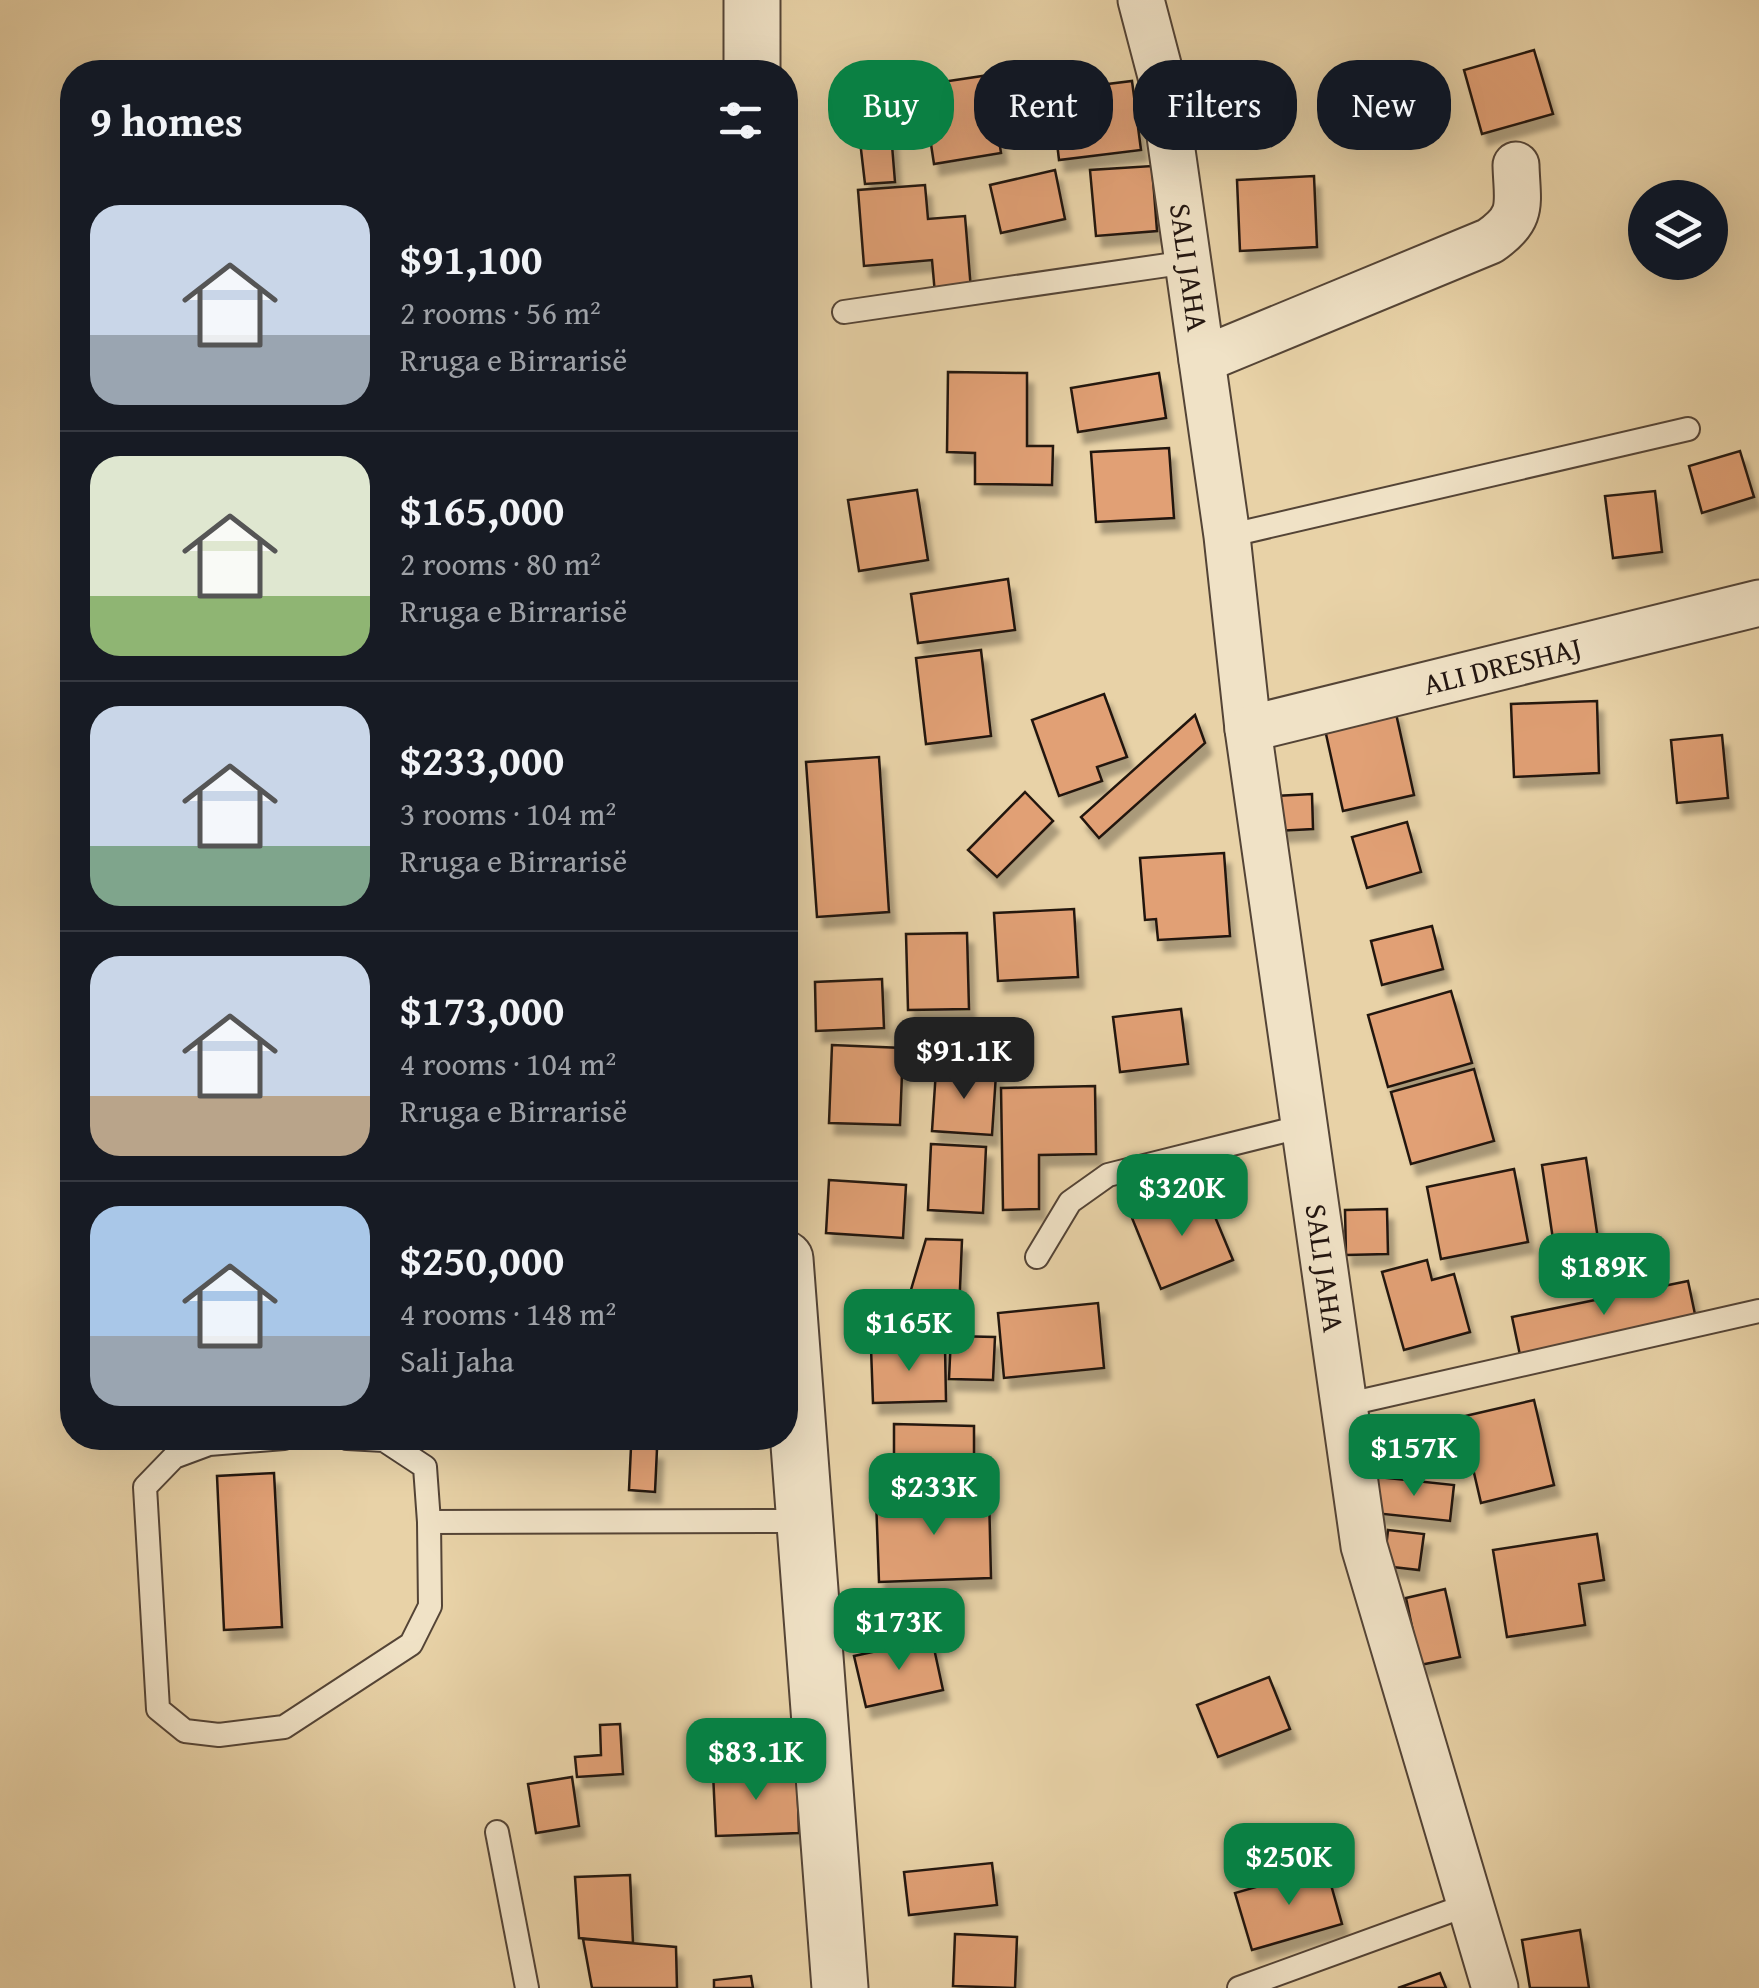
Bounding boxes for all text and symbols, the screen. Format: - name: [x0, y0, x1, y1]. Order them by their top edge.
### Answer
- chip: Buy: [828, 60, 954, 150]
- chip: Rent: [974, 60, 1113, 150]
- chip: Filters: [1133, 60, 1297, 150]
- chip: New: [1317, 60, 1451, 150]
- text: 9 homes: [90, 90, 243, 151]
- icon: filters: [713, 93, 768, 148]
- map controls: [1628, 180, 1728, 280]
- button: layers: [1628, 180, 1728, 280]
- street label: SALI JAHA: [1159, 200, 1221, 334]
- text: $91,100: [400, 228, 542, 289]
- icon: home: [170, 245, 290, 365]
- text: 2 rooms · 56 m²: [400, 289, 601, 336]
- text: Rruga e Birrarisë: [400, 336, 627, 383]
- text: $165,000: [400, 479, 564, 540]
- icon: home: [170, 496, 290, 616]
- text: 2 rooms · 80 m²: [400, 540, 601, 587]
- text: Rruga e Birrarisë: [400, 587, 627, 634]
- street label: ALI DRESHAJ: [1418, 625, 1586, 706]
- text: $233,000: [400, 729, 564, 790]
- icon: home: [170, 746, 290, 866]
- text: 3 rooms · 104 m²: [400, 790, 616, 837]
- text: Rruga e Birrarisë: [400, 837, 627, 884]
- text: $173,000: [400, 979, 564, 1040]
- icon: home: [170, 996, 290, 1116]
- pin: $91.1K: [883, 1017, 1045, 1102]
- text: $91.1K: [916, 1026, 1012, 1073]
- text: 4 rooms · 104 m²: [400, 1040, 616, 1087]
- text: Rruga e Birrarisë: [400, 1087, 627, 1134]
- pin: $320K: [1112, 1154, 1252, 1239]
- text: $320K: [1139, 1163, 1225, 1210]
- street label: SALI JAHA: [1295, 1201, 1356, 1335]
- text: $250,000: [400, 1229, 564, 1290]
- pin: $189K: [1534, 1233, 1674, 1318]
- text: $189K: [1561, 1242, 1647, 1289]
- icon: home: [170, 1246, 290, 1366]
- pin: $165K: [839, 1289, 979, 1374]
- text: 4 rooms · 148 m²: [400, 1290, 616, 1337]
- text: $165K: [866, 1298, 952, 1345]
- text: Sali Jaha: [400, 1337, 514, 1384]
- pin: $157K: [1344, 1414, 1484, 1499]
- text: $157K: [1371, 1423, 1457, 1470]
- pin: $233K: [864, 1453, 1004, 1538]
- text: $233K: [891, 1462, 977, 1509]
- pin: $173K: [829, 1588, 969, 1673]
- text: $173K: [856, 1597, 942, 1644]
- pin: $83.1K: [675, 1718, 837, 1803]
- text: $83.1K: [708, 1727, 804, 1774]
- pin: $250K: [1219, 1823, 1359, 1908]
- text: $250K: [1246, 1832, 1332, 1879]

